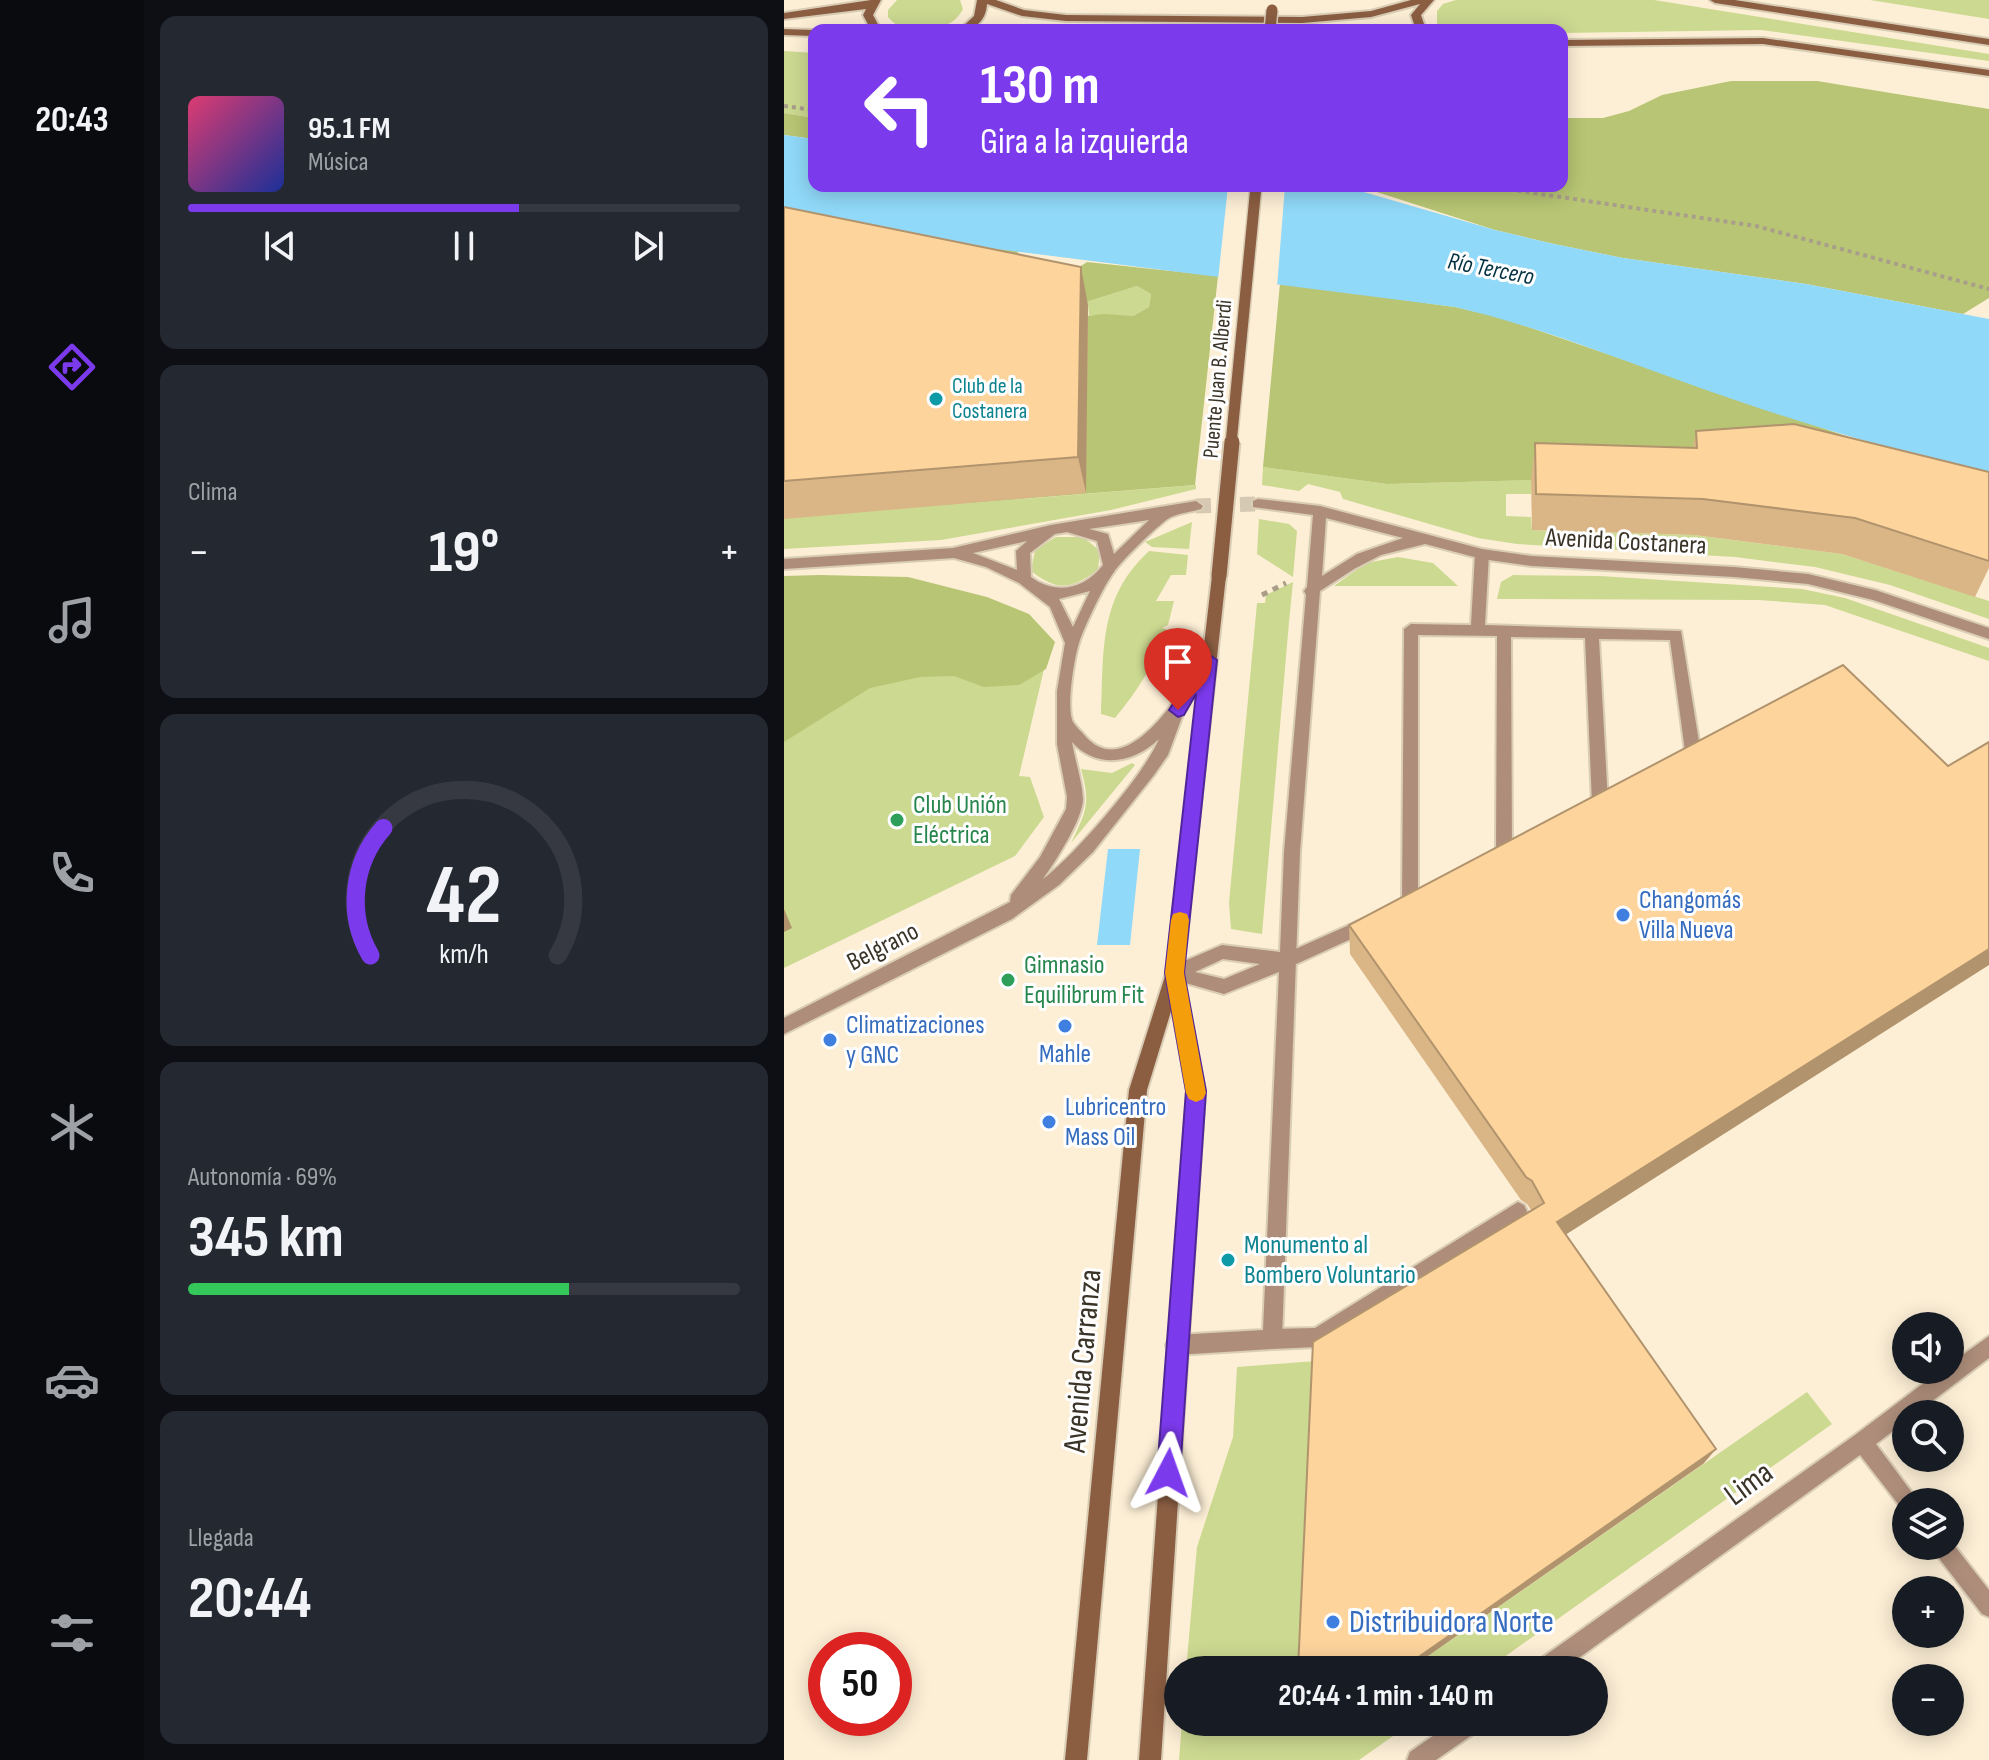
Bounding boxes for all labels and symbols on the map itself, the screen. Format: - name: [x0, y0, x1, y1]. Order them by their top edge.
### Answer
- water label: Río Tercero: [1445, 246, 1537, 292]
- street label: Puente Juan B. Alberdi: [1198, 299, 1238, 459]
- place label: Club de la Costanera: [952, 373, 1027, 425]
- marker: Club de la Costanera: [927, 390, 945, 408]
- street label: Avenida Costanera: [1544, 522, 1707, 562]
- pin: [1144, 628, 1212, 710]
- place label: Club Unión Eléctrica: [913, 790, 1007, 851]
- marker: Club Unión Eléctrica: [888, 811, 906, 829]
- place label: Changomás Villa Nueva: [1639, 885, 1741, 946]
- marker: Changomás Villa Nueva: [1614, 906, 1632, 924]
- street label: Belgrano: [842, 916, 924, 978]
- place label: Gimnasio Equilibrum Fit: [1024, 950, 1144, 1011]
- marker: Gimnasio Equilibrum Fit: [999, 971, 1017, 989]
- place label: Climatizaciones y GNC: [846, 1010, 985, 1071]
- marker: Mahle: [1056, 1017, 1074, 1035]
- marker: Climatizaciones y GNC: [821, 1031, 839, 1049]
- place label: Mahle: [1039, 1039, 1091, 1070]
- place label: Lubricentro Mass Oil: [1065, 1092, 1166, 1153]
- marker: Lubricentro Mass Oil: [1040, 1113, 1058, 1131]
- place label: Monumento al Bombero Voluntario: [1244, 1230, 1416, 1291]
- marker: Monumento al Bombero Voluntario: [1219, 1251, 1237, 1269]
- street label: Avenida Carranza: [1055, 1268, 1110, 1455]
- position arrow: [1126, 1431, 1210, 1515]
- street label: Lima: [1717, 1453, 1781, 1515]
- place label: Distribuidora Norte: [1349, 1603, 1554, 1642]
- marker: Distribuidora Norte: [1324, 1613, 1342, 1631]
- speed limit sign: 50: [808, 1632, 912, 1736]

